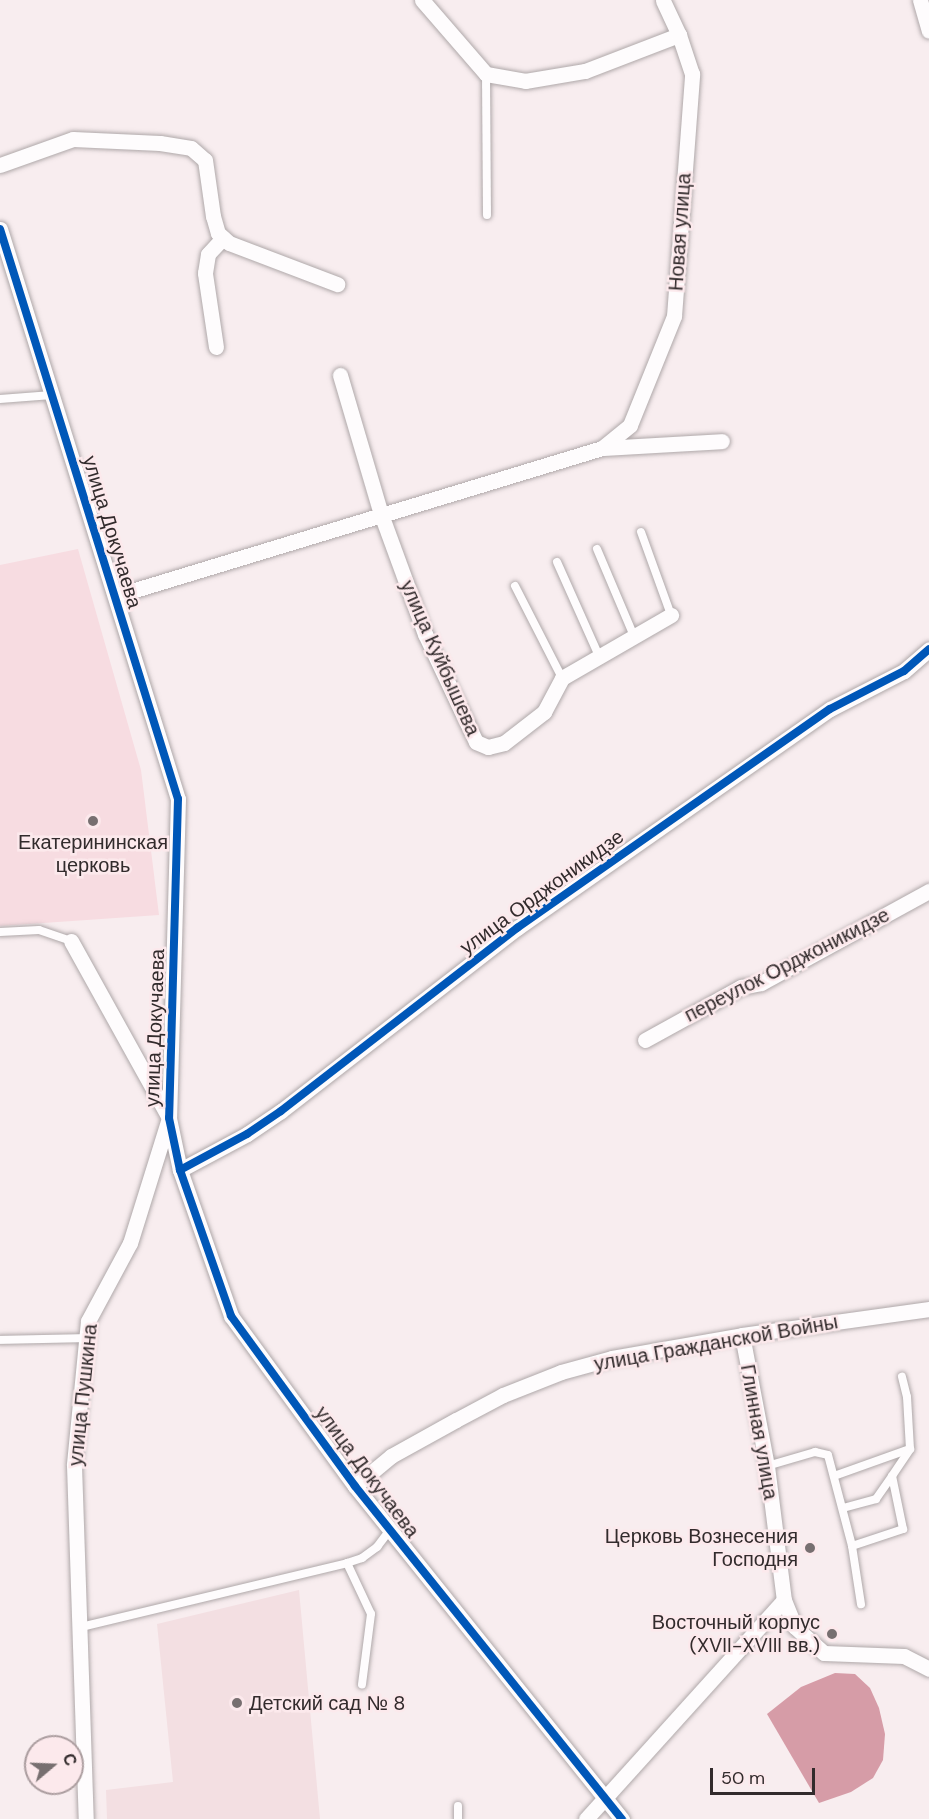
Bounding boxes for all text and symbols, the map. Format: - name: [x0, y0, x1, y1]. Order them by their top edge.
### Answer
- street label: Новая улица: [664, 172, 696, 292]
- street label: улица Докучаева: [77, 453, 147, 611]
- street label: улица Куйбышева: [395, 577, 485, 739]
- marker: Екатерининская церковь: [86, 814, 100, 828]
- street label: улица Орджоникидзе: [455, 825, 629, 959]
- place label: Екатерининская церковь: [18, 831, 168, 878]
- street label: переулок Орджоникидзе: [680, 903, 894, 1027]
- street label: улица Докучаева: [140, 948, 170, 1108]
- street label: улица Гражданской Войны: [592, 1310, 840, 1376]
- street label: улица Пушкина: [64, 1323, 102, 1467]
- street label: Глинная улица: [735, 1363, 783, 1501]
- street label: улица Докучаева: [310, 1402, 424, 1542]
- place label: Церковь Вознесения Господня: [605, 1524, 798, 1571]
- marker: Церковь Вознесения Господня: [803, 1541, 817, 1555]
- place label: Восточный корпус (XVII-XVIII вв.): [652, 1610, 820, 1657]
- marker: Восточный корпус (XVII-XVIII вв.): [825, 1627, 839, 1641]
- place label: Детский сад № 8: [249, 1691, 405, 1715]
- marker: Детский сад № 8: [230, 1696, 244, 1710]
- north arrow: [24, 1735, 84, 1795]
- text: С: [58, 1751, 81, 1769]
- scale bar: [713, 1756, 818, 1794]
- text: 50 m: [721, 1766, 765, 1790]

